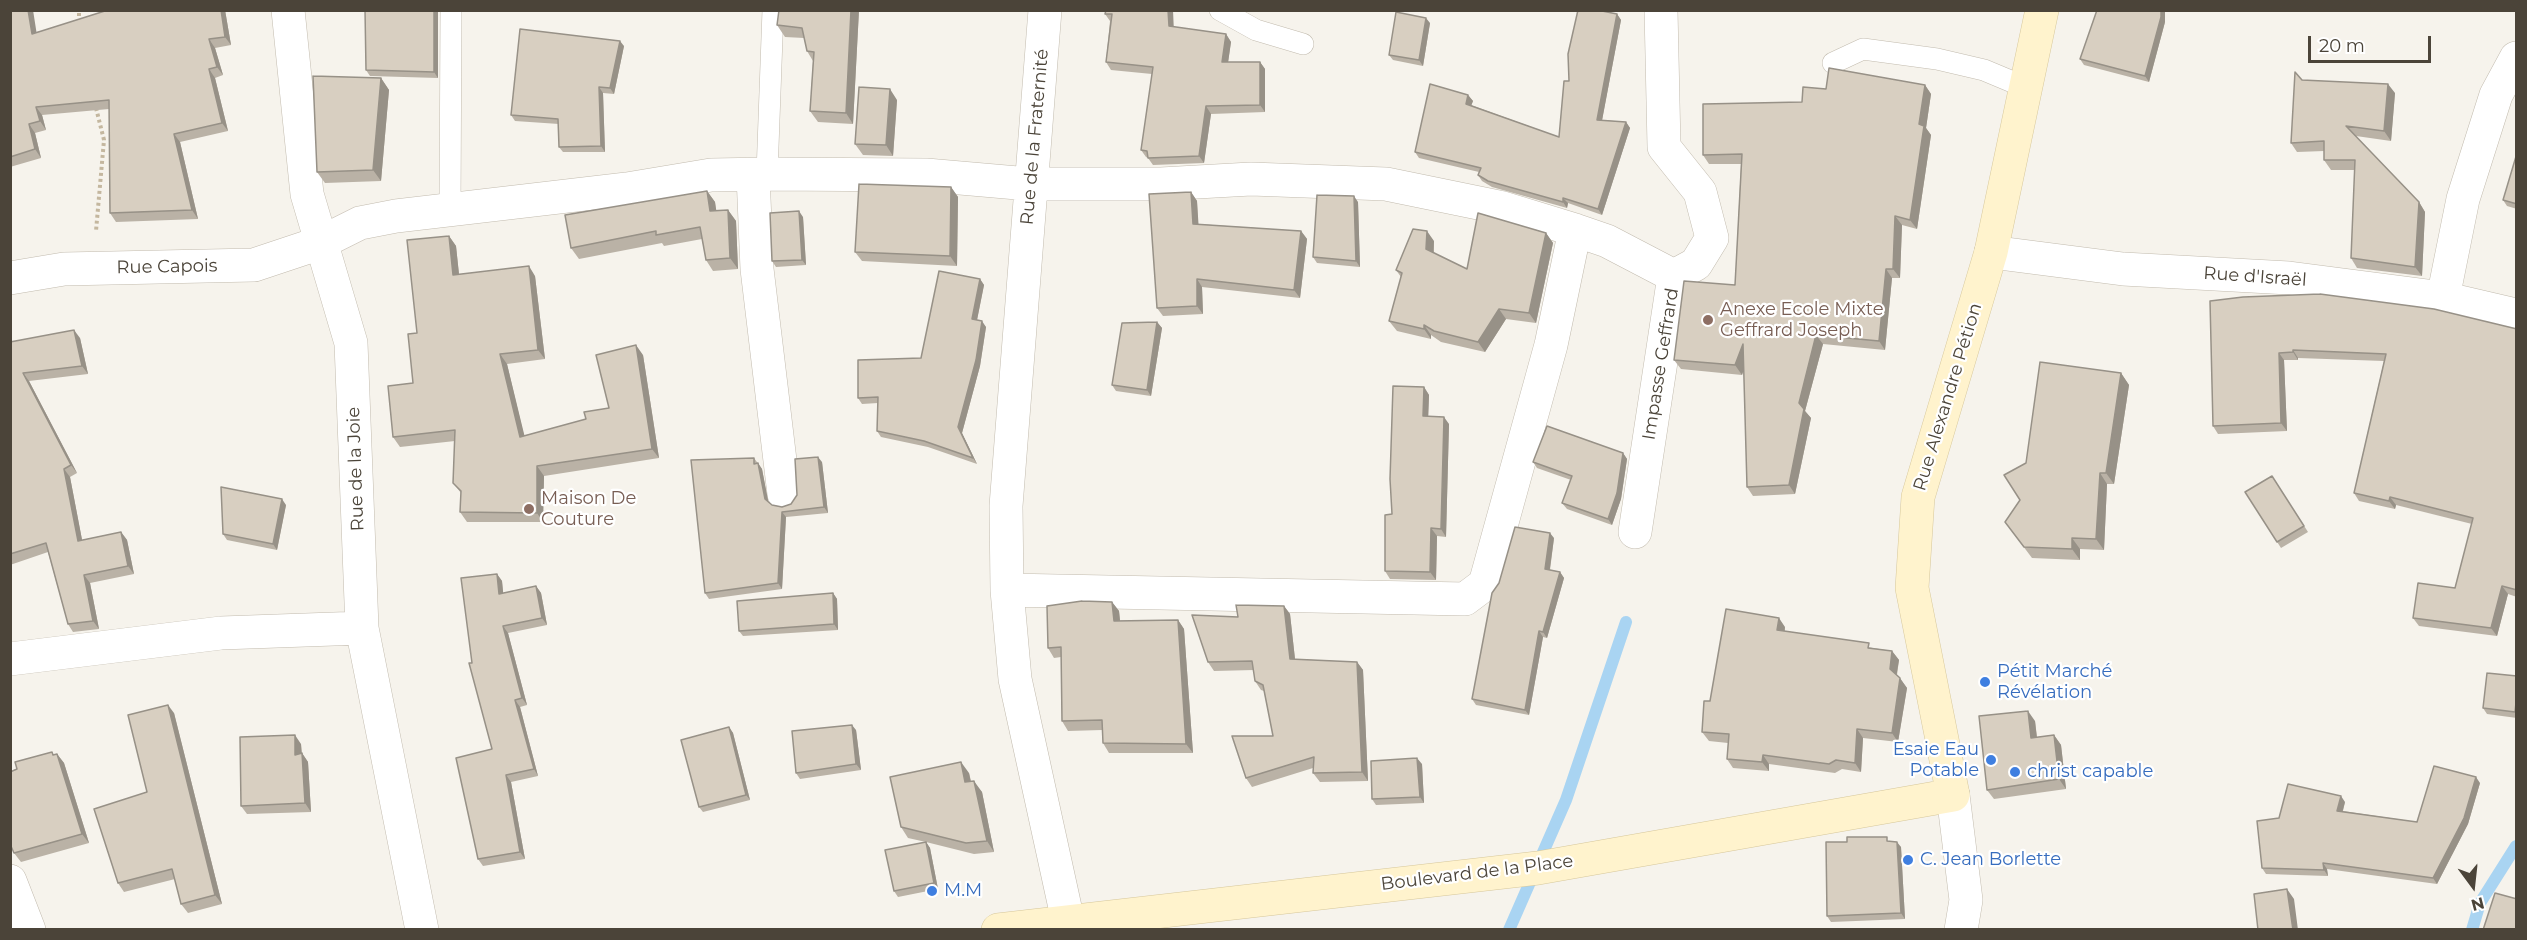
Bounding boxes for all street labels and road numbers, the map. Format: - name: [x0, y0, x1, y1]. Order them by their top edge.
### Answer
- street label: Rue de la Fraternité: [1017, 48, 1053, 226]
- street label: Rue Capois: [116, 255, 218, 279]
- street label: Rue d'Israël: [2203, 263, 2307, 291]
- street label: Impasse Geffrard: [1638, 286, 1684, 442]
- street label: Rue Alexandre Pétion: [1909, 300, 1987, 494]
- street label: Rue de la Joie: [343, 406, 369, 532]
- street label: Boulevard de la Place: [1380, 850, 1574, 896]

